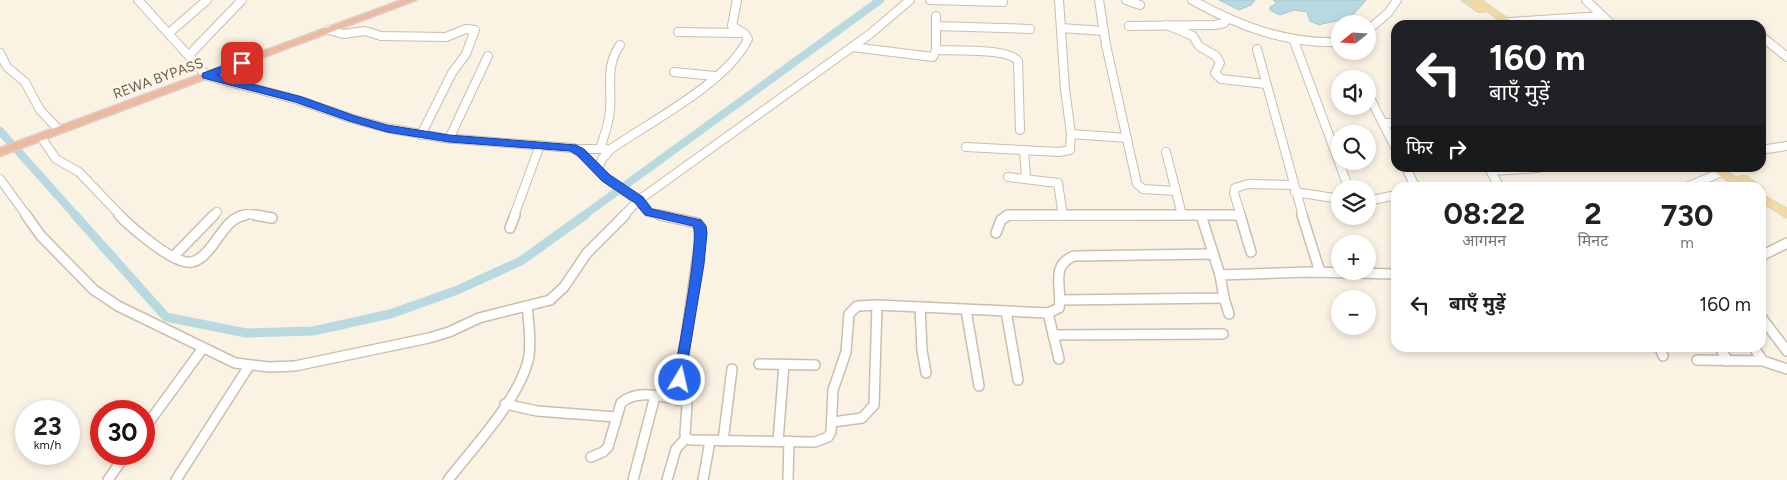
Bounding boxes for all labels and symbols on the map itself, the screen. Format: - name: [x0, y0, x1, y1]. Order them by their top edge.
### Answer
- north arrow: [1331, 15, 1376, 60]
- pin: [221, 42, 263, 84]
- street label: REWA BYPASS: [111, 54, 206, 103]
- position arrow: [653, 353, 705, 405]
- speed limit sign: 30: [90, 400, 155, 465]

